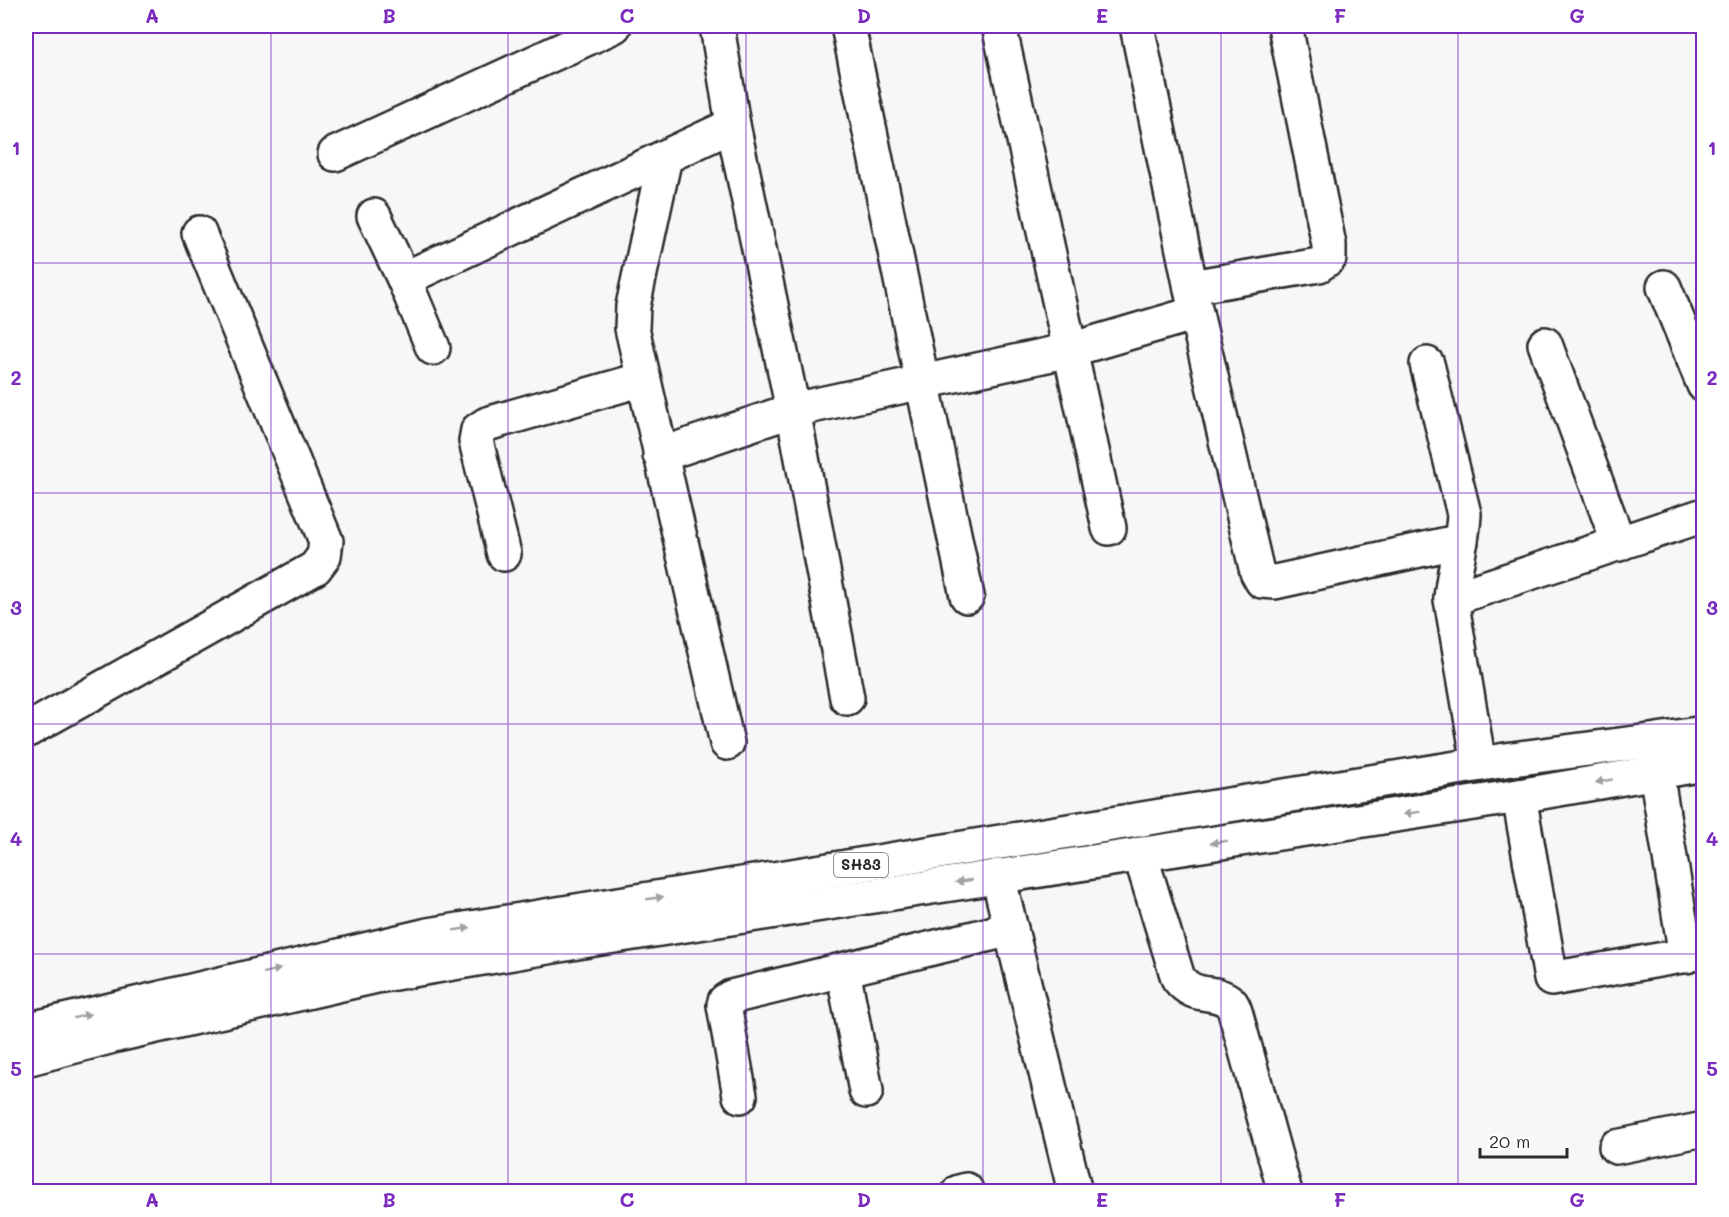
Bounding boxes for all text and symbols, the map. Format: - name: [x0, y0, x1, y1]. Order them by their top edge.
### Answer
- text: A: [145, 2, 159, 28]
- text: B: [382, 2, 396, 28]
- text: C: [620, 2, 635, 28]
- text: D: [857, 2, 871, 28]
- text: E: [1096, 2, 1108, 28]
- text: F: [1334, 2, 1347, 28]
- text: G: [1569, 2, 1585, 28]
- text: 1: [12, 134, 20, 160]
- text: 1: [1708, 134, 1716, 160]
- text: 2: [10, 364, 22, 390]
- text: 2: [1706, 364, 1718, 390]
- text: 3: [10, 594, 22, 620]
- text: 3: [1706, 594, 1718, 620]
- one-way arrow: [1595, 777, 1614, 786]
- one-way arrow: [1402, 808, 1421, 817]
- text: 4: [10, 825, 23, 851]
- text: 4: [1706, 825, 1719, 851]
- one-way arrow: [1210, 838, 1229, 847]
- road number: SH83: [834, 853, 888, 877]
- one-way arrow: [955, 877, 974, 886]
- one-way arrow: [646, 893, 665, 902]
- one-way arrow: [453, 925, 472, 934]
- one-way arrow: [263, 966, 281, 976]
- one-way arrow: [73, 1011, 91, 1021]
- text: 5: [10, 1055, 22, 1081]
- text: 5: [1706, 1055, 1718, 1081]
- scale bar: [1480, 1121, 1567, 1159]
- text: 20 m: [1489, 1129, 1530, 1153]
- text: A: [145, 1186, 159, 1212]
- text: B: [382, 1186, 396, 1212]
- text: C: [620, 1186, 635, 1212]
- text: D: [857, 1186, 871, 1212]
- text: E: [1096, 1186, 1108, 1212]
- text: F: [1334, 1186, 1347, 1212]
- text: G: [1569, 1186, 1585, 1212]

